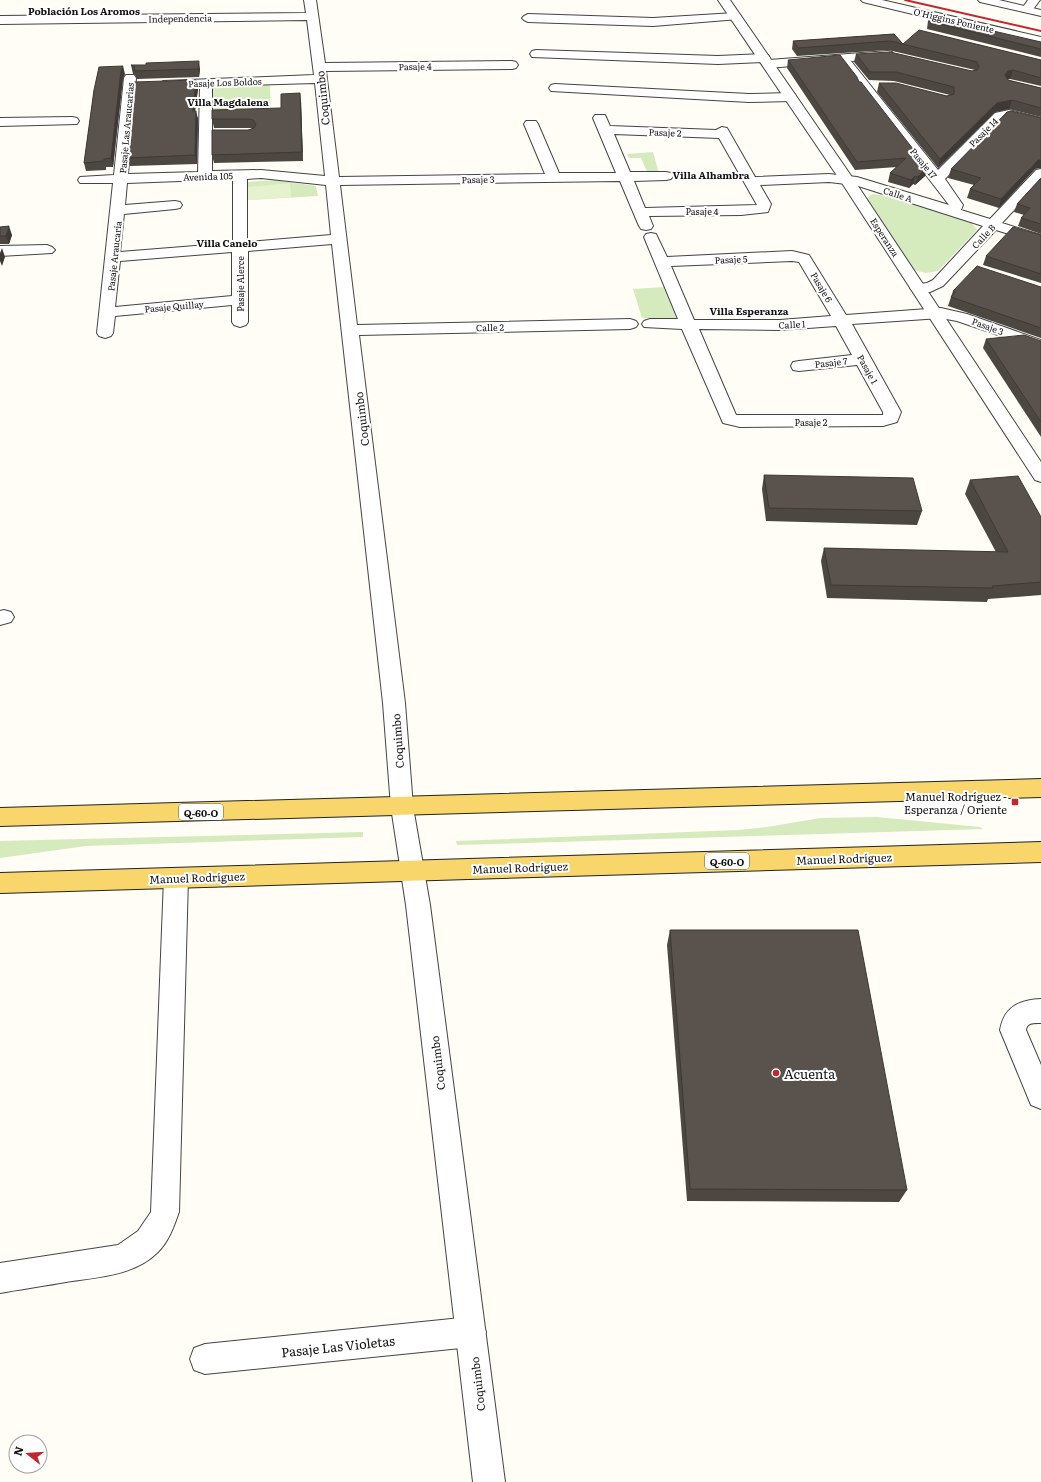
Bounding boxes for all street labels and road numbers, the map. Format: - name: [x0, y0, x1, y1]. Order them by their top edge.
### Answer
- street label: O'Higgins Poniente: [912, 4, 996, 36]
- street label: Independencia: [148, 10, 212, 26]
- street label: Pasaje 4: [398, 59, 432, 73]
- street label: Coquimbo: [311, 70, 333, 126]
- street label: Pasaje Los Boldos: [188, 74, 262, 90]
- street label: Pasaje Las Araucarias: [115, 82, 137, 174]
- street label: Pasaje 14: [965, 114, 1001, 150]
- street label: Pasaje 2: [648, 124, 682, 140]
- street label: Pasaje 17: [907, 145, 941, 182]
- street label: Avenida 105: [183, 168, 234, 184]
- street label: Pasaje 3: [461, 172, 495, 186]
- street label: Calle A: [882, 183, 915, 205]
- street label: Pasaje 4: [685, 204, 719, 218]
- street label: Esperanza: [867, 215, 903, 259]
- street label: Pasaje Araucaria: [103, 220, 125, 292]
- street label: Calle B: [968, 220, 998, 252]
- street label: Pasaje 5: [714, 251, 748, 267]
- street label: Pasaje Alerce: [233, 256, 247, 312]
- street label: Pasaje 6: [808, 269, 836, 305]
- street label: Pasaje Quillay: [144, 296, 205, 316]
- street label: Pasaje 3: [970, 314, 1006, 338]
- street label: Calle 1: [778, 316, 806, 332]
- street label: Calle 2: [476, 320, 505, 334]
- street label: Pasaje 1: [854, 352, 882, 387]
- street label: Pasaje 7: [814, 353, 848, 371]
- street label: Coquimbo: [350, 391, 372, 447]
- street label: Pasaje 2: [795, 415, 828, 429]
- street label: Coquimbo: [387, 713, 407, 769]
- road number: Q-60-O: [179, 804, 223, 820]
- street label: Manuel Rodríguez: [796, 848, 893, 868]
- road number: Q-60-O: [705, 853, 749, 869]
- street label: Manuel Rodríguez: [472, 857, 569, 877]
- street label: Manuel Rodríguez: [149, 867, 246, 887]
- street label: Coquimbo: [426, 1035, 448, 1091]
- street label: Pasaje Las Violetas: [280, 1331, 396, 1361]
- street label: Coquimbo: [466, 1356, 488, 1412]

